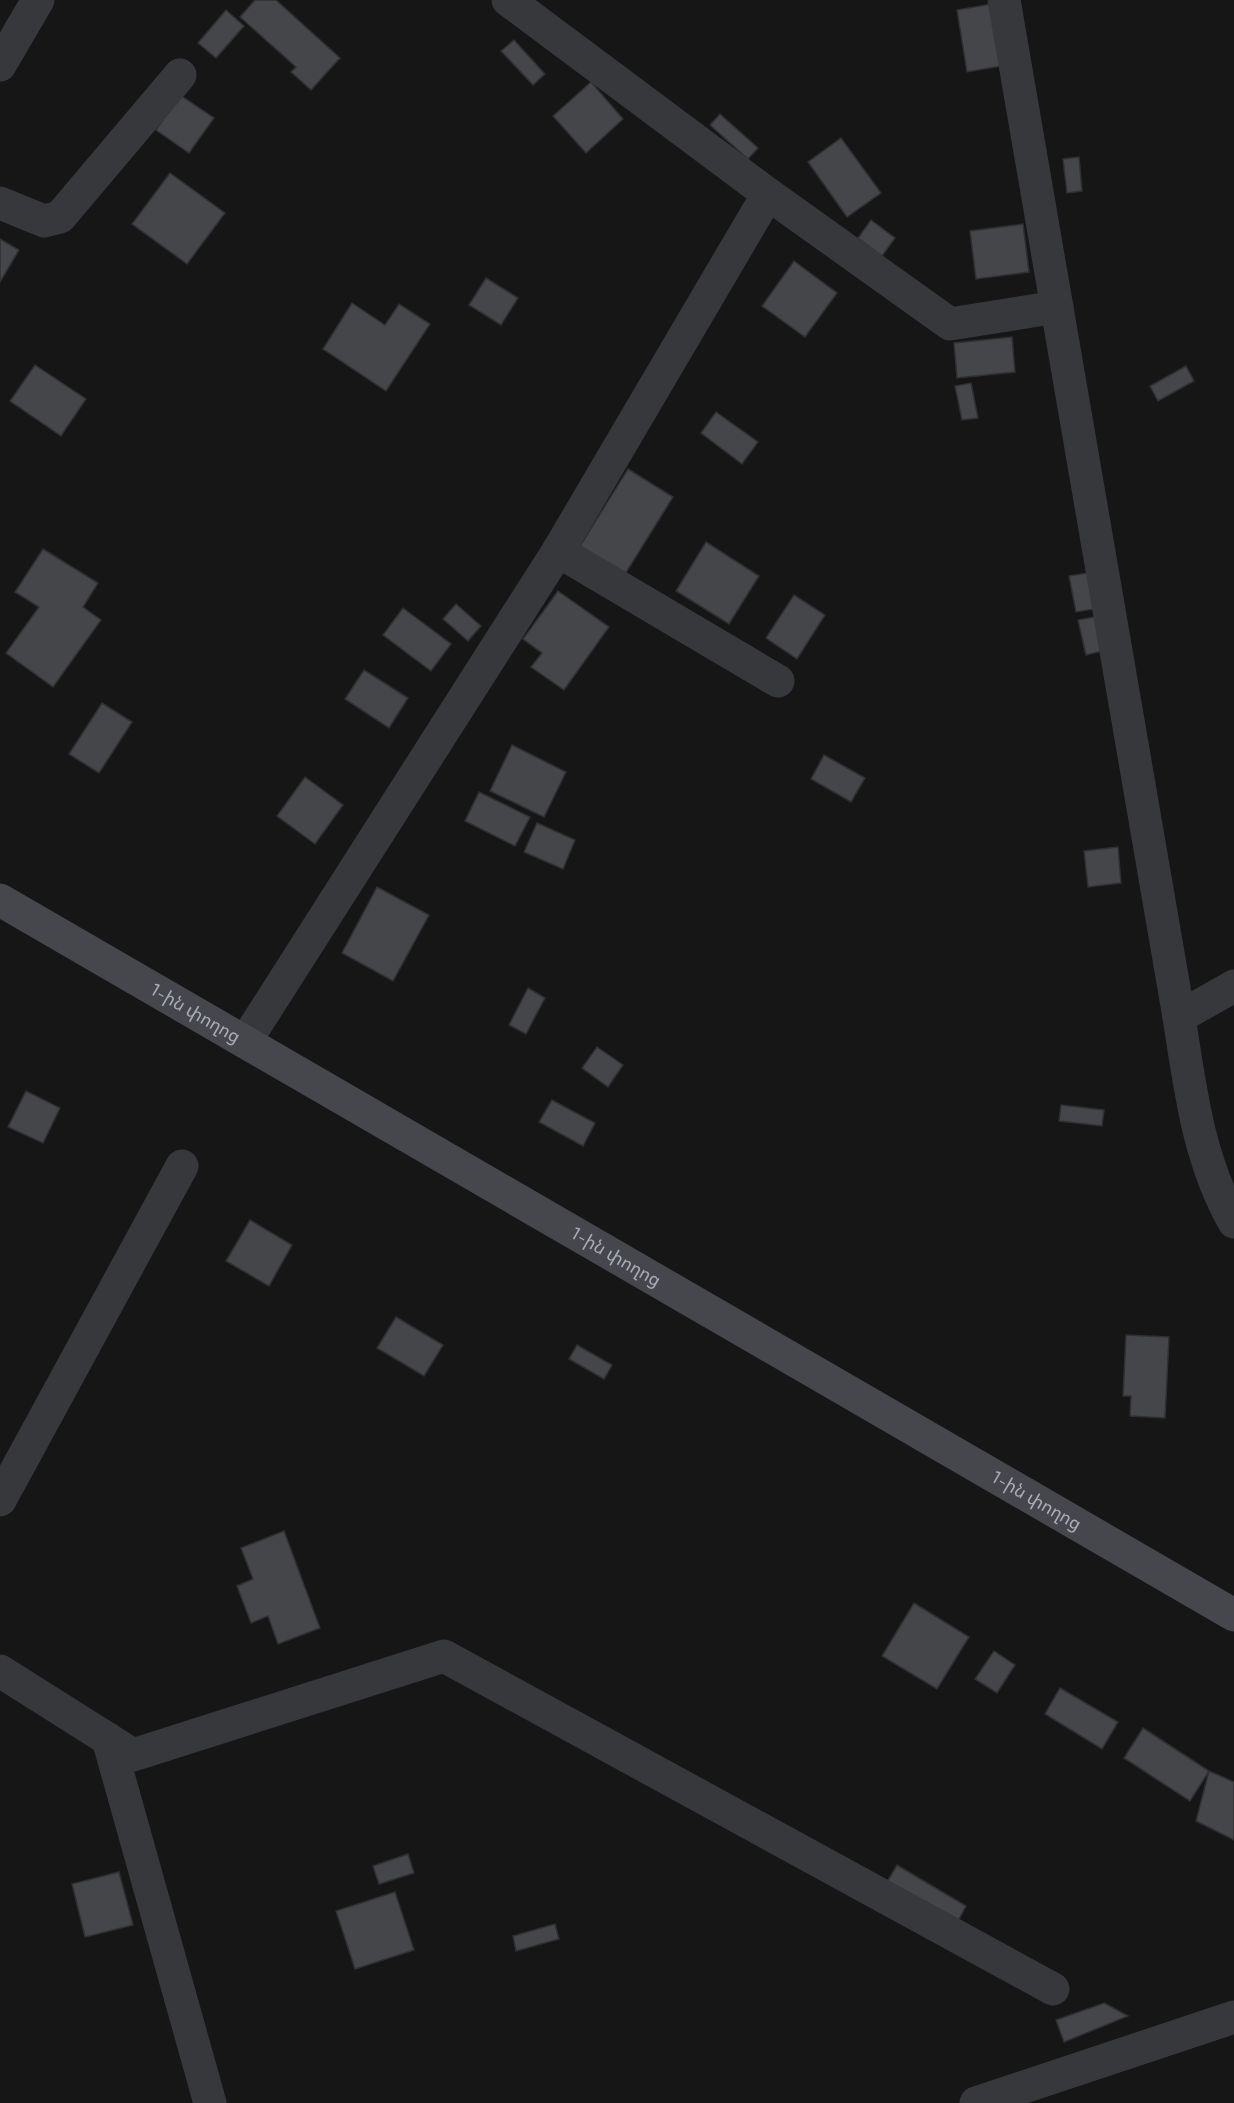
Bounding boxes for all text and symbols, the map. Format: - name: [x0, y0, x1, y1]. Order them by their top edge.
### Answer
- street label: 1-ին փողոց: [147, 978, 245, 1047]
- street label: 1-ին փողոց: [568, 1221, 665, 1291]
- street label: 1-ին փողոց: [988, 1465, 1086, 1534]

